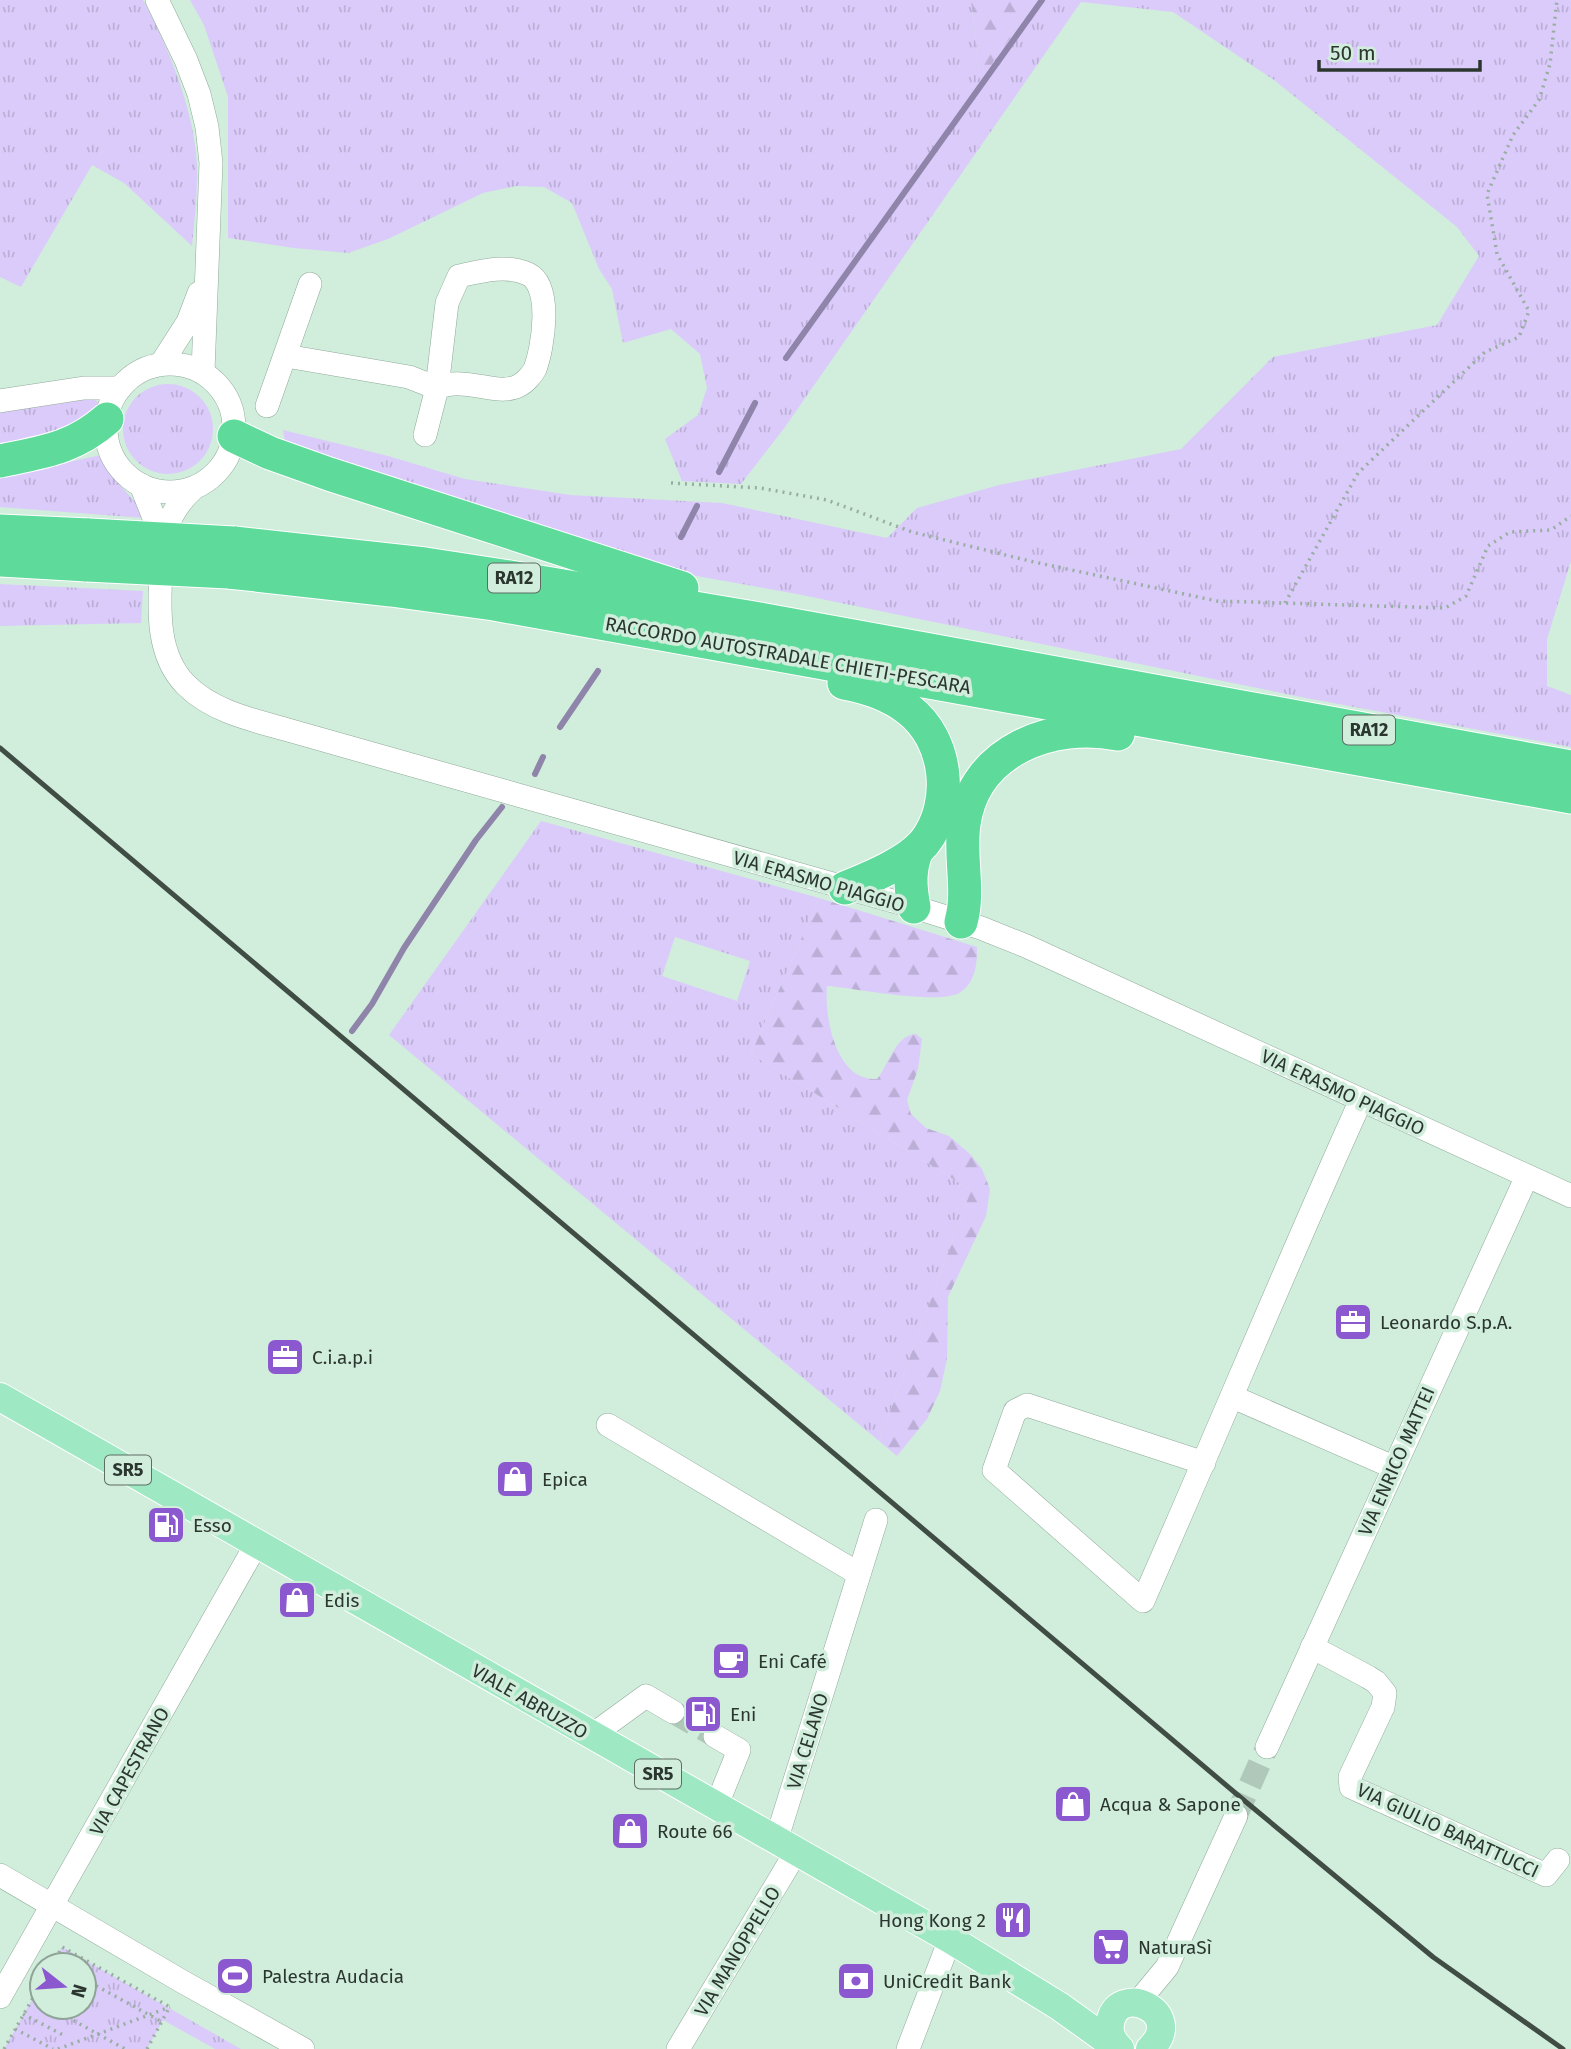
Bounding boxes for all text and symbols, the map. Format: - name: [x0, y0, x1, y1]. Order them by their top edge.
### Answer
- scale bar: [1319, 28, 1480, 72]
- text: 50 m: [1330, 40, 1376, 66]
- road number: RA12: [488, 564, 540, 592]
- street label: RACCORDO AUTOSTRADALE CHIETI-PESCARA: [603, 612, 973, 699]
- road number: RA12: [1343, 716, 1395, 744]
- street label: VIA ERASMO PIAGGIO: [730, 846, 907, 917]
- street label: VIA ERASMO PIAGGIO: [1257, 1044, 1428, 1140]
- office icon: Leonardo S.p.A.: [1332, 1301, 1374, 1343]
- place label: Leonardo S.p.A.: [1380, 1311, 1512, 1334]
- office icon: C.i.a.p.i: [264, 1336, 306, 1378]
- place label: C.i.a.p.i: [312, 1346, 373, 1369]
- street label: VIA ENRICO MATTEI: [1353, 1383, 1440, 1539]
- road number: SR5: [105, 1456, 151, 1484]
- shop icon: Epica: [494, 1458, 536, 1500]
- place label: Epica: [542, 1468, 588, 1491]
- fuel station icon: Esso: [145, 1504, 187, 1546]
- place label: Esso: [193, 1514, 232, 1537]
- shop icon: Edis: [276, 1579, 318, 1621]
- place label: Edis: [324, 1589, 360, 1612]
- cafe icon: Eni Café: [710, 1640, 752, 1682]
- place label: Eni Café: [758, 1650, 827, 1673]
- street label: VIALE ABRUZZO: [468, 1659, 592, 1744]
- street label: VIA CELANO: [782, 1690, 833, 1792]
- fuel station icon: Eni: [682, 1693, 724, 1735]
- street label: VIA CAPESTRANO: [85, 1703, 174, 1839]
- place label: Eni: [730, 1703, 756, 1726]
- road number: SR5: [635, 1759, 681, 1788]
- street label: VIA GIULIO BARATTUCCI: [1353, 1778, 1542, 1883]
- shop icon: Acqua & Sapone: [1052, 1783, 1094, 1825]
- place label: Acqua & Sapone: [1100, 1793, 1241, 1816]
- shop icon: Route 66: [609, 1810, 651, 1852]
- place label: Route 66: [657, 1820, 733, 1843]
- street label: VIA MANOPPELLO: [690, 1882, 785, 2020]
- restaurant icon: Hong Kong 2: [992, 1899, 1034, 1941]
- place label: Hong Kong 2: [878, 1909, 986, 1932]
- supermarket icon: NaturaSì: [1090, 1926, 1132, 1968]
- place label: NaturaSì: [1138, 1936, 1213, 1959]
- north arrow: [28, 1951, 98, 2021]
- sports icon: Palestra Audacia: [214, 1955, 256, 1997]
- bank icon: UniCredit Bank: [835, 1960, 877, 2002]
- place label: Palestra Audacia: [262, 1965, 404, 1988]
- place label: UniCredit Bank: [883, 1970, 1011, 1993]
- text: N: [66, 1981, 92, 2000]

